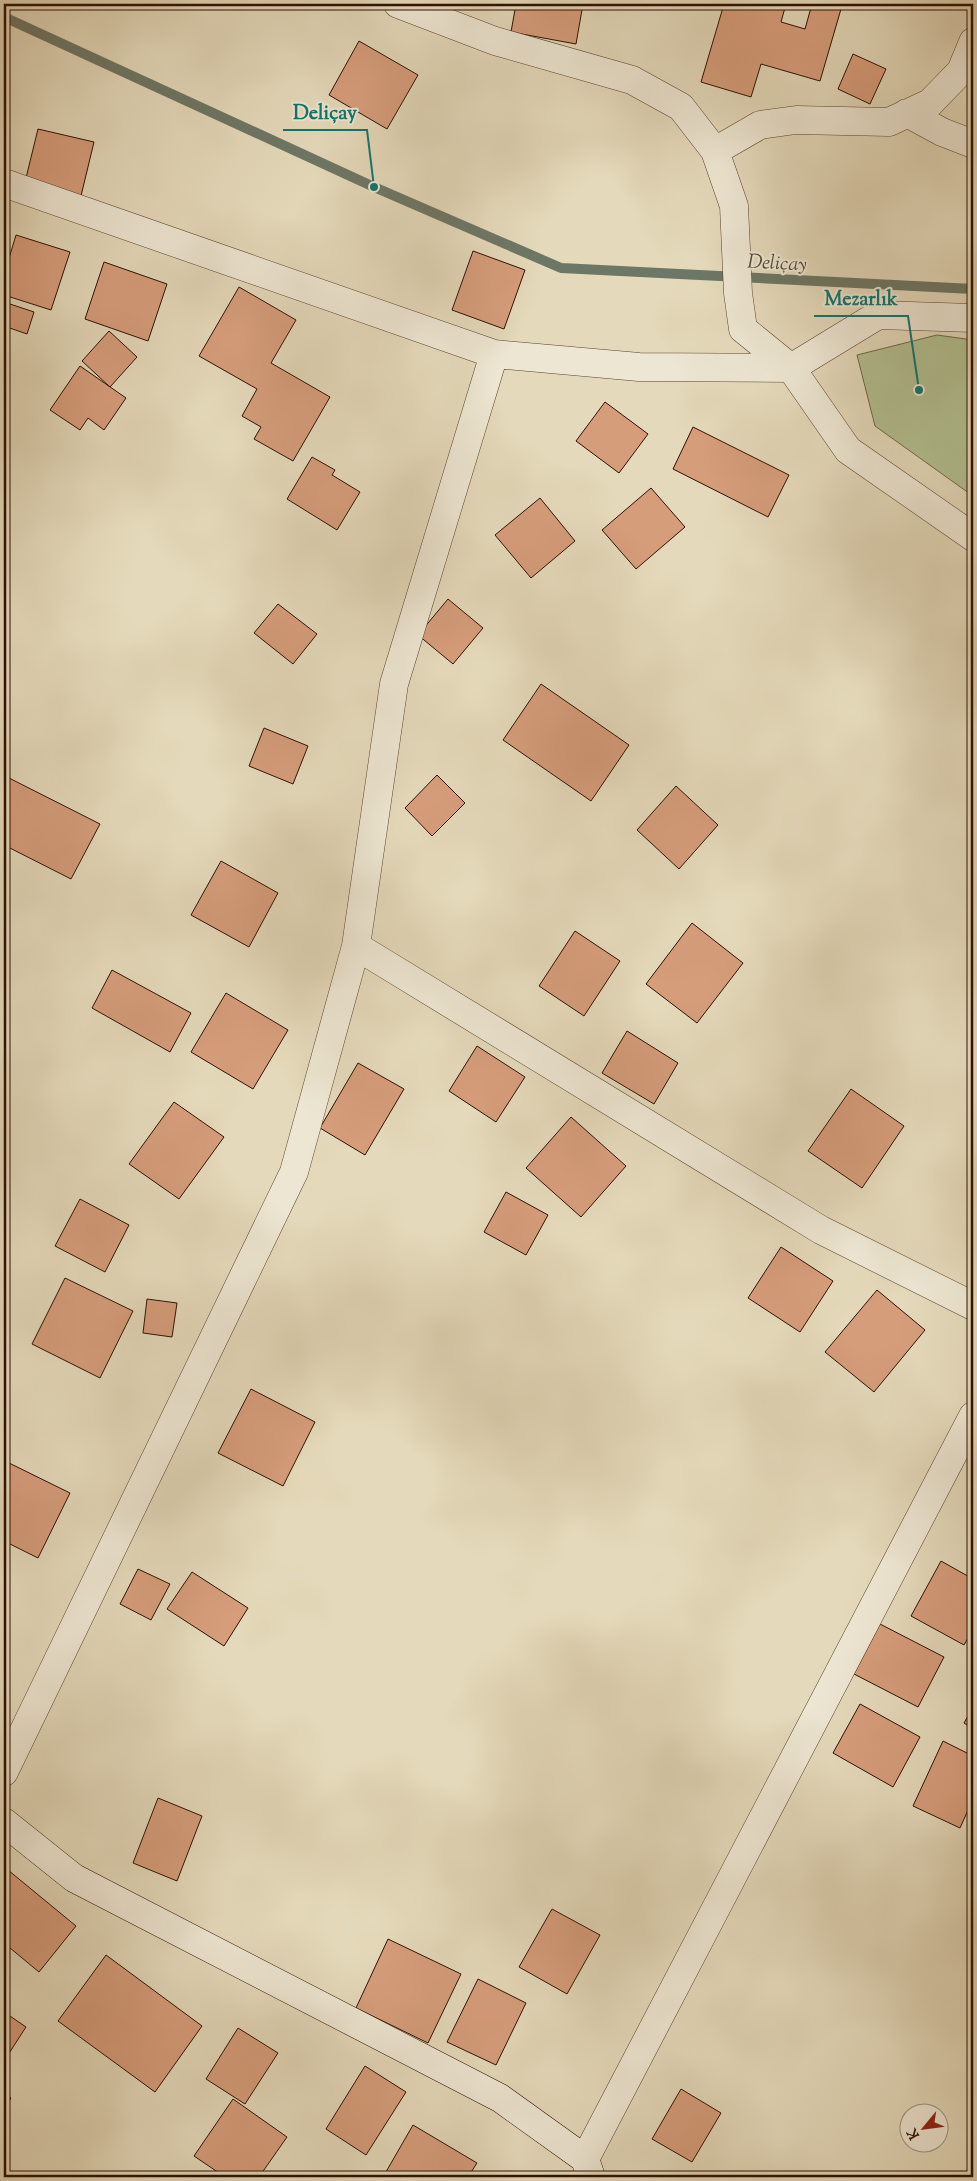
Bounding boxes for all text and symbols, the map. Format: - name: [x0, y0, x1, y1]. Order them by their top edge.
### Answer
- callout: Deliçay: [283, 95, 367, 130]
- text: Deliçay: [293, 100, 357, 129]
- water label: Deliçay: [746, 248, 807, 281]
- callout: Mezarlık: [814, 281, 908, 316]
- text: Mezarlık: [824, 286, 898, 315]
- north arrow: [900, 2104, 950, 2154]
- text: K: [903, 2123, 926, 2143]

